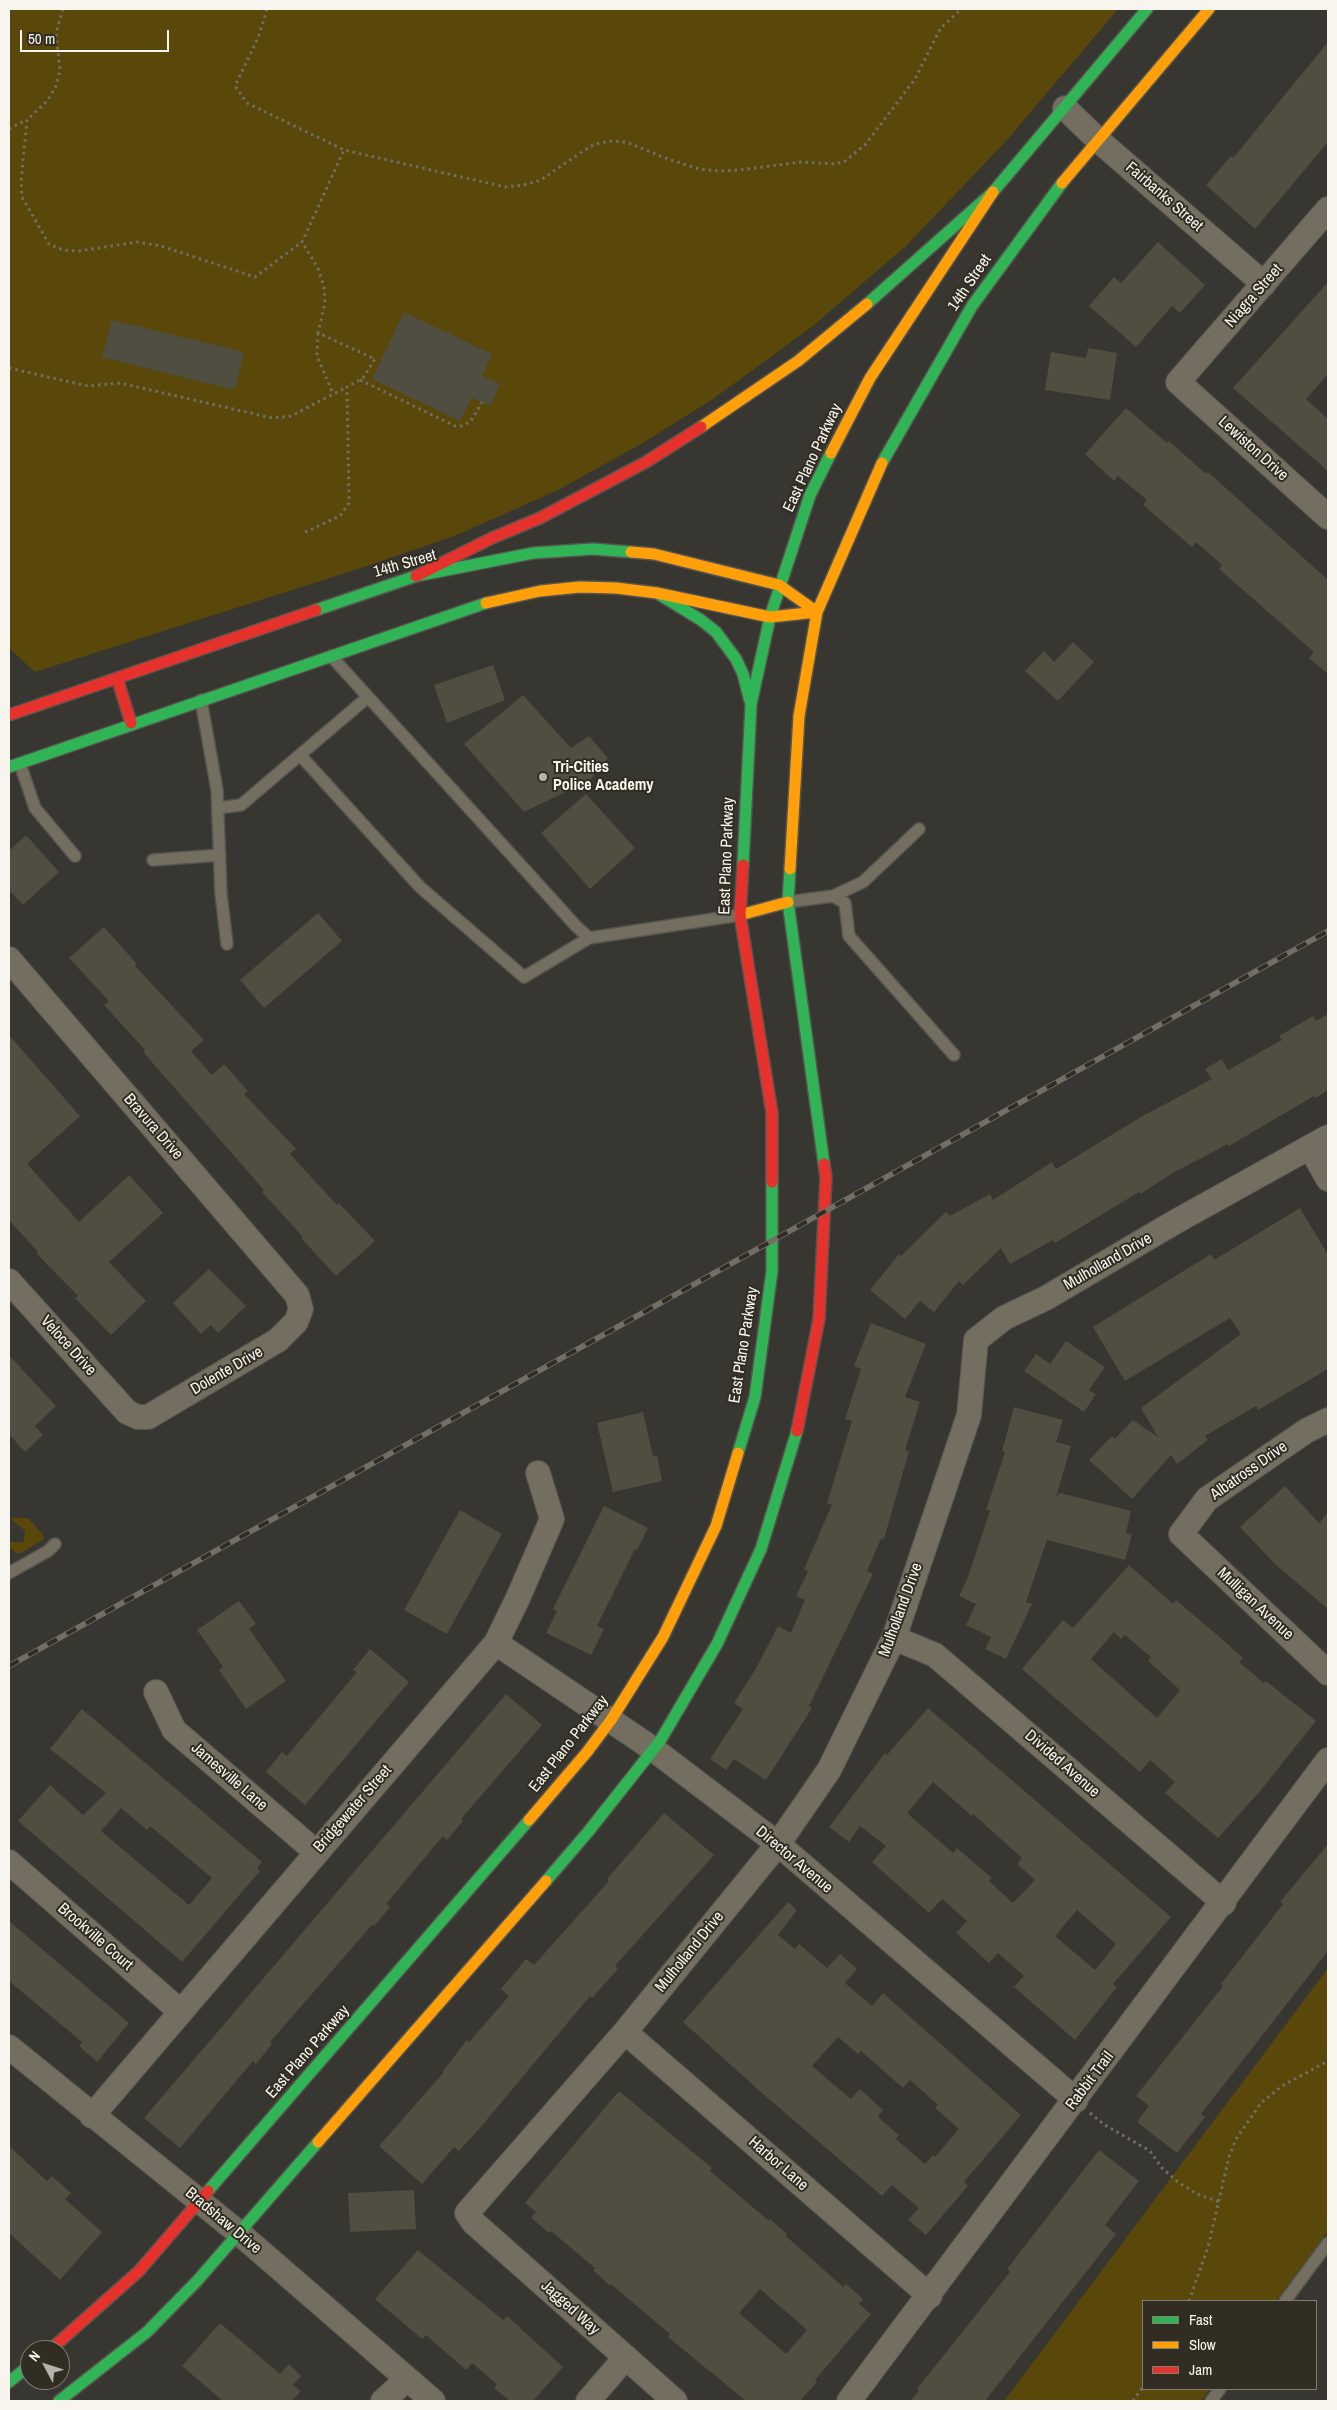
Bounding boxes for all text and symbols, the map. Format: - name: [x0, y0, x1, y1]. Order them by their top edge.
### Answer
- scale bar: [22, 20, 171, 52]
- text: 50 m: [28, 28, 55, 49]
- street label: Fairbanks Street: [1121, 158, 1207, 236]
- street label: 14th Street: [944, 251, 996, 315]
- street label: Niagra Street: [1221, 260, 1287, 332]
- street label: East Plano Parkway: [779, 401, 847, 515]
- street label: Lewiston Drive: [1214, 413, 1292, 485]
- street label: 14th Street: [372, 546, 438, 582]
- place label: Tri-Cities Police Academy: [553, 758, 654, 796]
- marker: Tri-Cities Police Academy: [537, 771, 549, 783]
- street label: East Plano Parkway: [715, 797, 739, 915]
- street label: Bravura Drive: [119, 1090, 187, 1164]
- street label: Mulholland Drive: [1061, 1229, 1155, 1295]
- street label: East Plano Parkway: [725, 1286, 763, 1404]
- street label: Veloce Drive: [36, 1312, 100, 1380]
- street label: Dolente Drive: [187, 1343, 267, 1399]
- street label: Albatross Drive: [1207, 1437, 1291, 1505]
- street label: Mulholland Drive: [875, 1560, 927, 1660]
- street label: Mulligan Avenue: [1213, 1564, 1297, 1644]
- street label: East Plano Parkway: [525, 1692, 613, 1796]
- street label: Divided Avenue: [1021, 1726, 1103, 1802]
- street label: Jamesville Lane: [187, 1739, 271, 1815]
- street label: Bridgewater Street: [310, 1761, 396, 1857]
- street label: Director Avenue: [752, 1822, 836, 1898]
- street label: Brookville Court: [53, 1899, 137, 1975]
- street label: Mulholland Drive: [652, 1908, 728, 1996]
- street label: East Plano Parkway: [262, 2001, 354, 2103]
- street label: Rabbit Trail: [1062, 2048, 1118, 2114]
- street label: Harbor Lane: [744, 2133, 812, 2195]
- street label: Bradshaw Drive: [181, 2184, 265, 2258]
- street label: Jagged Way: [537, 2277, 603, 2339]
- legend: [1142, 2300, 1317, 2390]
- text: Fast: [1189, 2309, 1212, 2330]
- text: Slow: [1189, 2334, 1216, 2355]
- north arrow: [20, 2340, 70, 2390]
- text: N: [25, 2347, 44, 2365]
- text: Jam: [1189, 2359, 1212, 2380]

